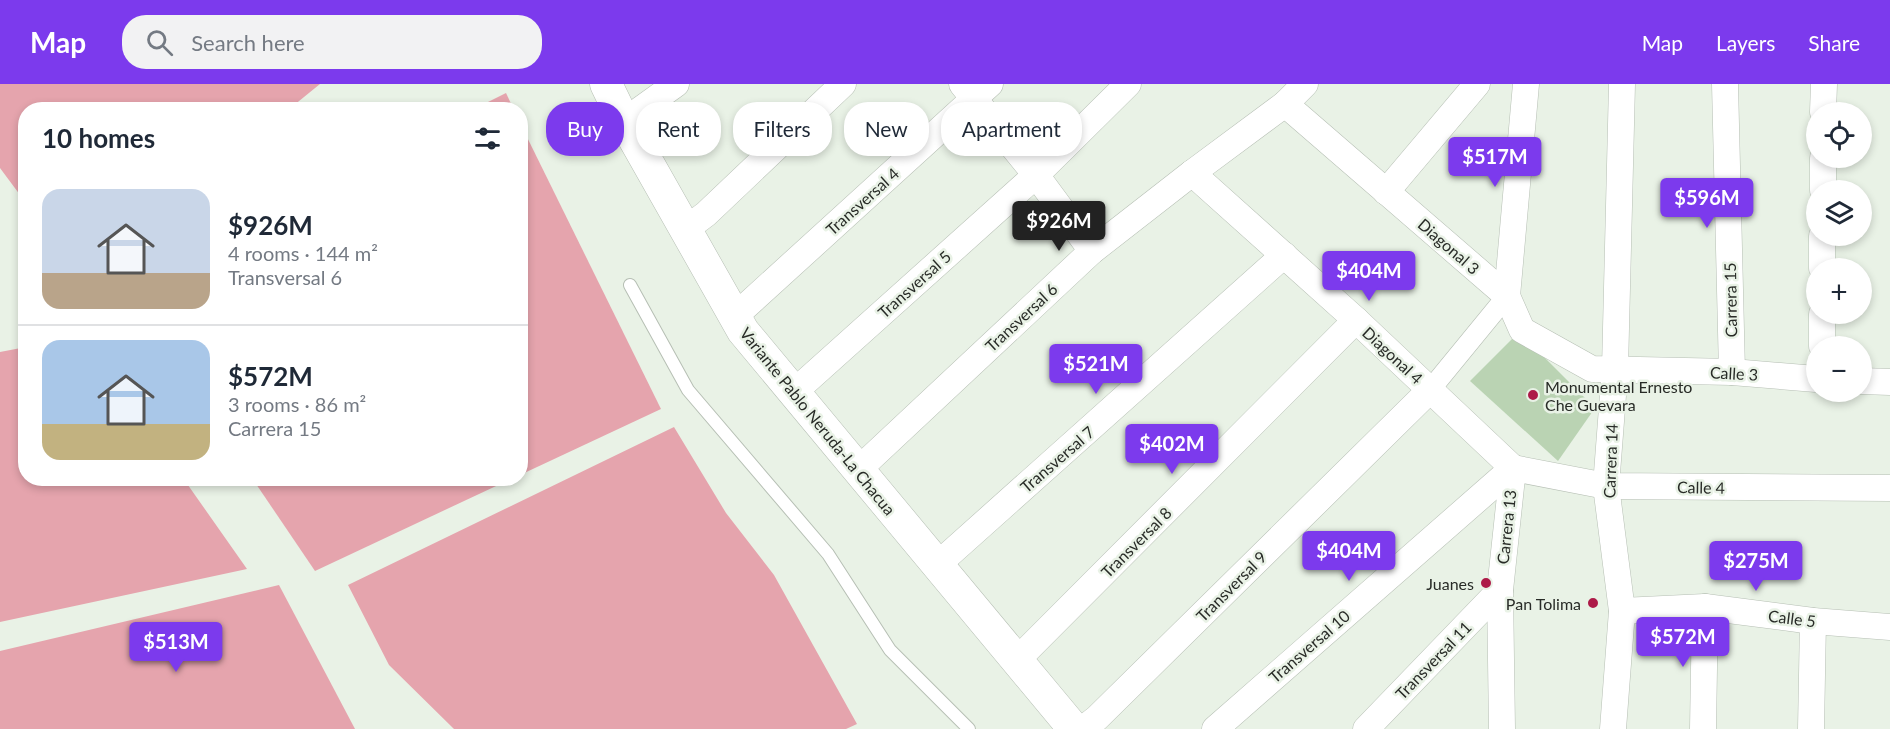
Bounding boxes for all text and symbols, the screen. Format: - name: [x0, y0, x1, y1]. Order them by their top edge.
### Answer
- search box: [122, 15, 542, 69]
- text: Map: [30, 25, 86, 59]
- icon: search: [143, 26, 176, 59]
- text: Search here: [191, 29, 305, 56]
- text: Map: [1642, 30, 1683, 55]
- text: Layers: [1716, 30, 1775, 55]
- text: Share: [1808, 30, 1860, 55]
- chip: Buy: [546, 102, 624, 156]
- chip: Rent: [636, 102, 721, 156]
- chip: Filters: [733, 102, 832, 156]
- chip: New: [844, 102, 929, 156]
- chip: Apartment: [941, 102, 1082, 156]
- map controls: [1806, 102, 1872, 402]
- button: locate: [1806, 102, 1872, 168]
- text: 10 homes: [42, 122, 155, 154]
- icon: filters: [471, 122, 504, 155]
- pin: $517M: [1453, 137, 1537, 188]
- text: $517M: [1462, 144, 1528, 168]
- street label: Transversal 4: [822, 163, 902, 239]
- pin: $596M: [1665, 178, 1749, 229]
- button: layers: [1806, 180, 1872, 246]
- text: $596M: [1674, 185, 1740, 209]
- pin: $926M: [1017, 201, 1101, 252]
- text: $926M: [1026, 208, 1092, 232]
- text: $926M: [228, 209, 313, 241]
- icon: home: [90, 213, 162, 285]
- street label: Diagonal 3: [1414, 214, 1484, 278]
- text: 4 rooms · 144 m²: [228, 241, 378, 265]
- street label: Transversal 5: [874, 246, 954, 322]
- pin: $404M: [1327, 251, 1411, 302]
- text: $404M: [1336, 258, 1402, 282]
- button: +: [1806, 258, 1872, 324]
- street label: Carrera 15: [1720, 262, 1740, 338]
- text: Transversal 6: [228, 265, 342, 289]
- street label: Transversal 6: [981, 279, 1061, 355]
- street label: Diagonal 4: [1359, 322, 1427, 388]
- street label: Variante Pablo Neruda-La Chacua: [736, 323, 900, 519]
- button: −: [1806, 336, 1872, 402]
- pin: $521M: [1054, 344, 1138, 395]
- text: $521M: [1063, 351, 1129, 375]
- text: $572M: [228, 360, 313, 392]
- street label: Calle 3: [1710, 362, 1758, 384]
- icon: home: [90, 364, 162, 436]
- place label: Monumental Ernesto Che Guevara: [1545, 377, 1692, 414]
- marker: Monumental Ernesto Che Guevara: [1526, 388, 1540, 402]
- text: 3 rooms · 86 m²: [228, 392, 366, 416]
- text: Carrera 15: [228, 416, 321, 440]
- street label: Transversal 7: [1016, 422, 1098, 496]
- street label: Carrera 14: [1599, 423, 1621, 499]
- pin: $402M: [1130, 424, 1214, 475]
- text: $402M: [1139, 431, 1205, 455]
- street label: Calle 4: [1677, 477, 1725, 497]
- street label: Carrera 13: [1493, 489, 1519, 565]
- street label: Transversal 8: [1097, 503, 1175, 581]
- pin: $404M: [1307, 531, 1391, 582]
- text: $404M: [1316, 538, 1382, 562]
- pin: $275M: [1714, 541, 1798, 592]
- street label: Transversal 9: [1192, 547, 1270, 625]
- text: $275M: [1723, 548, 1789, 572]
- place label: Juanes: [1426, 574, 1474, 593]
- marker: Juanes: [1479, 576, 1493, 590]
- place label: Pan Tolima: [1506, 594, 1581, 613]
- marker: Pan Tolima: [1586, 596, 1600, 610]
- street label: Transversal 10: [1265, 606, 1353, 686]
- street label: Calle 5: [1767, 606, 1817, 630]
- street label: Transversal 11: [1391, 617, 1475, 703]
- pin: $572M: [1641, 617, 1725, 668]
- pin: $513M: [134, 622, 218, 673]
- text: $572M: [1650, 624, 1716, 648]
- text: $513M: [143, 629, 209, 653]

